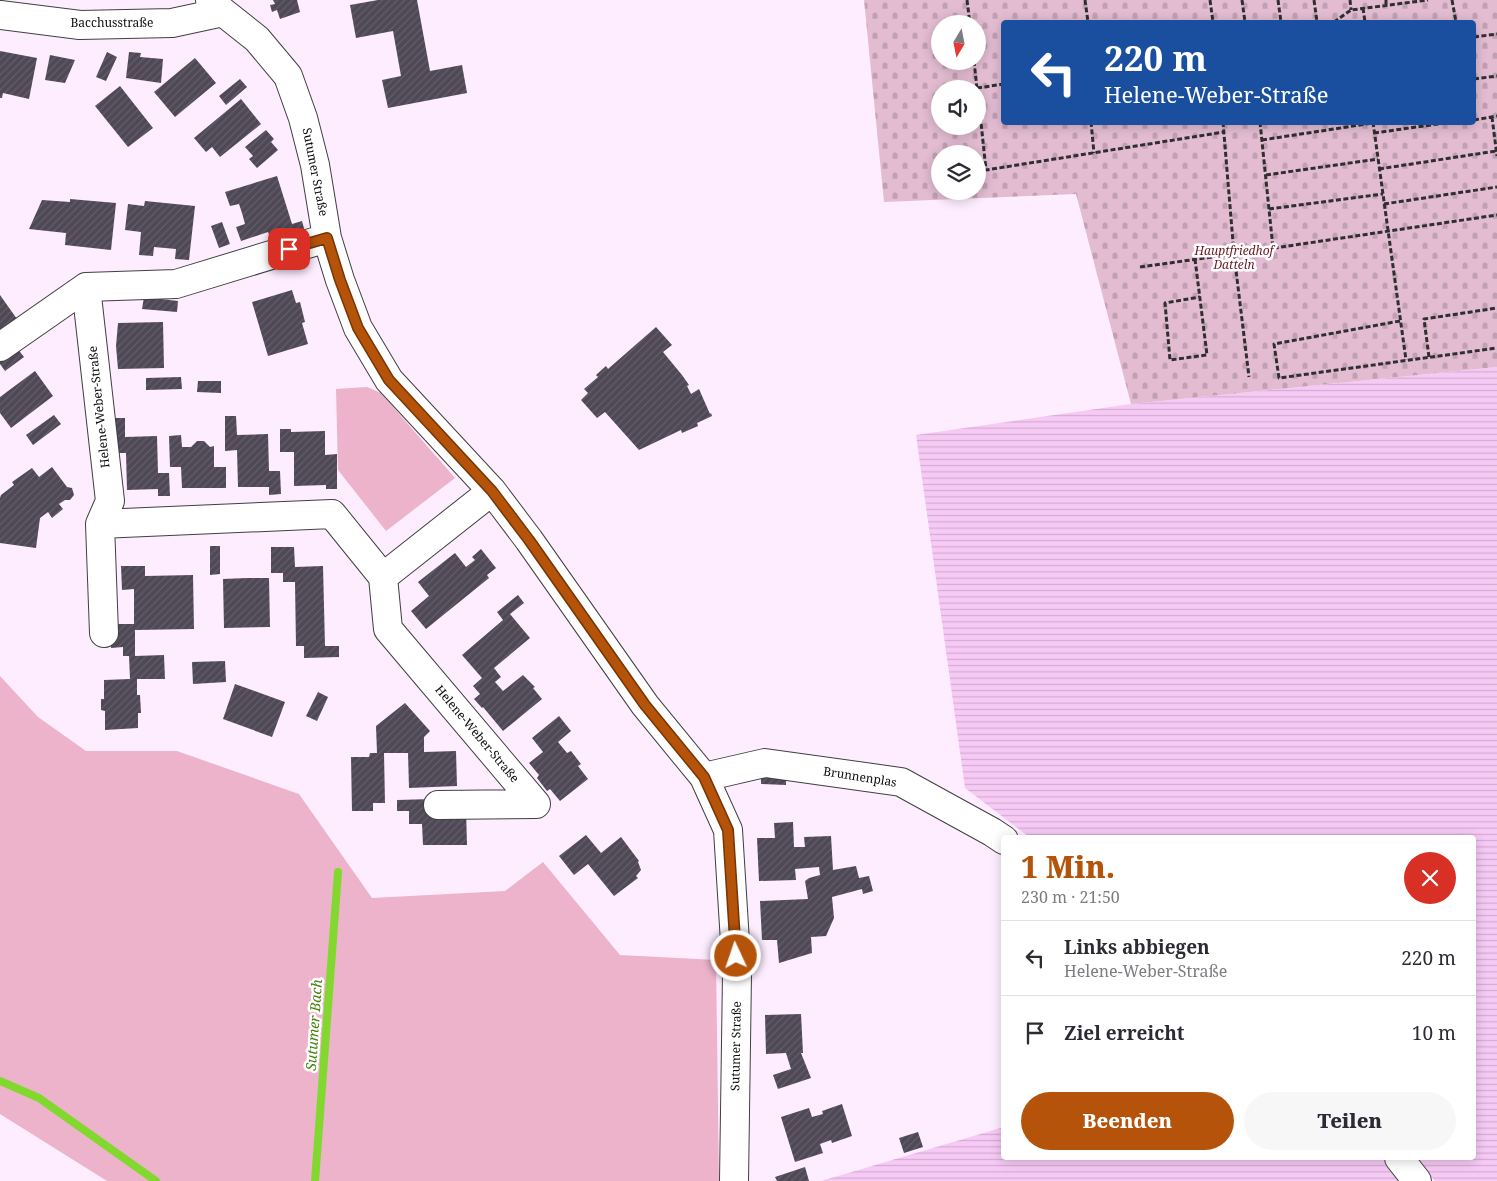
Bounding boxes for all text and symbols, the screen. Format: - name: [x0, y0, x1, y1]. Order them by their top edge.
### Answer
- street label: Bacchusstraße: [70, 14, 154, 31]
- north arrow: [931, 15, 986, 70]
- map controls: [931, 15, 986, 200]
- text: 220 m: [1104, 34, 1207, 81]
- icon: left: [1021, 40, 1086, 105]
- text: Helene-Weber-Straße: [1104, 79, 1329, 109]
- button: sound: [931, 80, 986, 135]
- street label: Sutumer Straße: [299, 126, 332, 218]
- button: layers: [931, 145, 986, 200]
- pin: [268, 228, 310, 270]
- icon: arrive: [275, 235, 303, 263]
- park label: Hauptfriedhof Datteln: [1194, 242, 1276, 273]
- street label: Helene-Weber-Straße: [84, 345, 113, 469]
- street label: Helene-Weber-Straße: [432, 681, 523, 786]
- street label: Brunnenplas: [822, 762, 898, 791]
- text: 1 Min.: [1021, 846, 1115, 887]
- button: close: [1404, 852, 1456, 904]
- text: 230 m · 21:50: [1021, 886, 1120, 908]
- position arrow: [709, 929, 761, 981]
- text: Links abbiegen: [1064, 934, 1210, 960]
- icon: left: [1021, 944, 1049, 972]
- text: 220 m: [1401, 945, 1456, 971]
- text: Helene-Weber-Straße: [1064, 960, 1227, 982]
- water label: Sutumer Bach: [301, 978, 326, 1071]
- street label: Sutumer Straße: [726, 1001, 745, 1091]
- icon: arrive: [1021, 1019, 1049, 1047]
- text: Ziel erreicht: [1064, 1020, 1185, 1046]
- text: 10 m: [1412, 1020, 1456, 1046]
- button: Beenden: [1021, 1092, 1234, 1150]
- button: Teilen: [1244, 1092, 1456, 1150]

